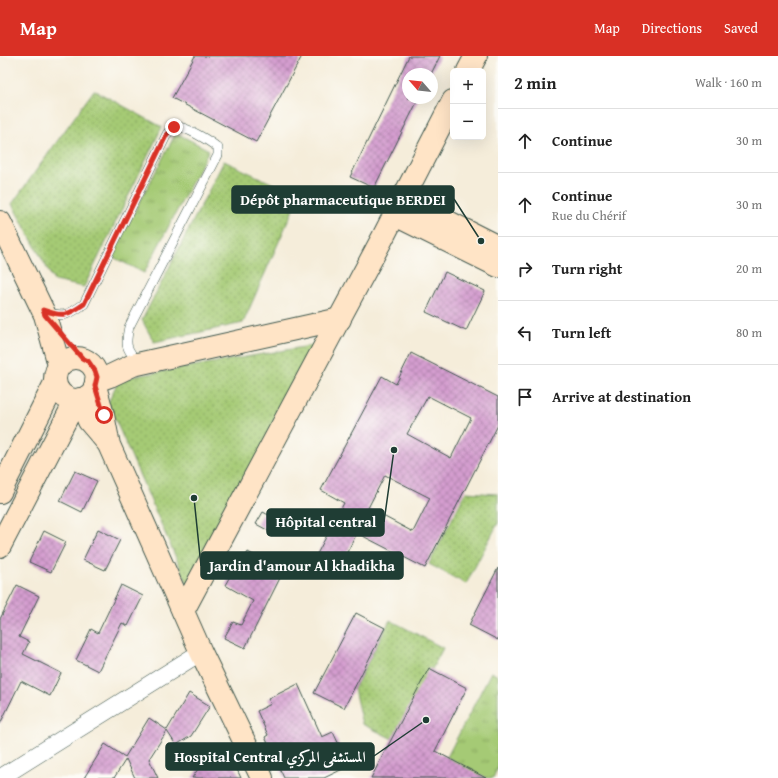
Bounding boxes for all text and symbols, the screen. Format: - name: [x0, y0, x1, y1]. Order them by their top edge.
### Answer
- text: Map: [20, 14, 57, 42]
- text: Map: [594, 18, 620, 38]
- text: Directions: [642, 18, 702, 38]
- text: Saved: [724, 18, 758, 38]
- north arrow: [402, 68, 438, 104]
- map controls: [450, 68, 486, 140]
- button: +: [450, 68, 486, 104]
- text: 2 min: [514, 70, 556, 95]
- text: Walk · 160 m: [695, 73, 762, 92]
- button: −: [450, 104, 486, 140]
- route end: [165, 118, 183, 136]
- icon: ahead: [514, 130, 536, 152]
- text: Continue: [552, 130, 613, 151]
- text: 30 m: [736, 131, 762, 150]
- text: Continue: [552, 185, 613, 206]
- callout: Dépôt pharmaceutique BERDEI: [232, 186, 454, 213]
- text: Dépôt pharmaceutique BERDEI: [240, 189, 446, 210]
- icon: ahead: [514, 194, 536, 216]
- text: 30 m: [736, 195, 762, 214]
- text: Rue du Chérif: [552, 206, 626, 225]
- icon: right: [514, 258, 536, 280]
- text: Turn right: [552, 258, 623, 279]
- text: 20 m: [736, 259, 762, 278]
- icon: left: [514, 322, 536, 344]
- text: Turn left: [552, 322, 611, 343]
- text: 80 m: [736, 323, 762, 342]
- icon: arrive: [514, 386, 536, 408]
- text: Arrive at destination: [552, 386, 691, 407]
- route start: [95, 406, 113, 424]
- callout: Hôpital central: [267, 509, 384, 536]
- text: Hôpital central: [276, 511, 377, 532]
- callout: Jardin d'amour Al khadikha: [201, 552, 403, 579]
- text: Jardin d'amour Al khadikha: [206, 555, 395, 576]
- callout: Hospital Central المستشفى المركزي: [166, 743, 374, 770]
- text: Hospital Central المستشفى المركزي: [174, 746, 366, 769]

